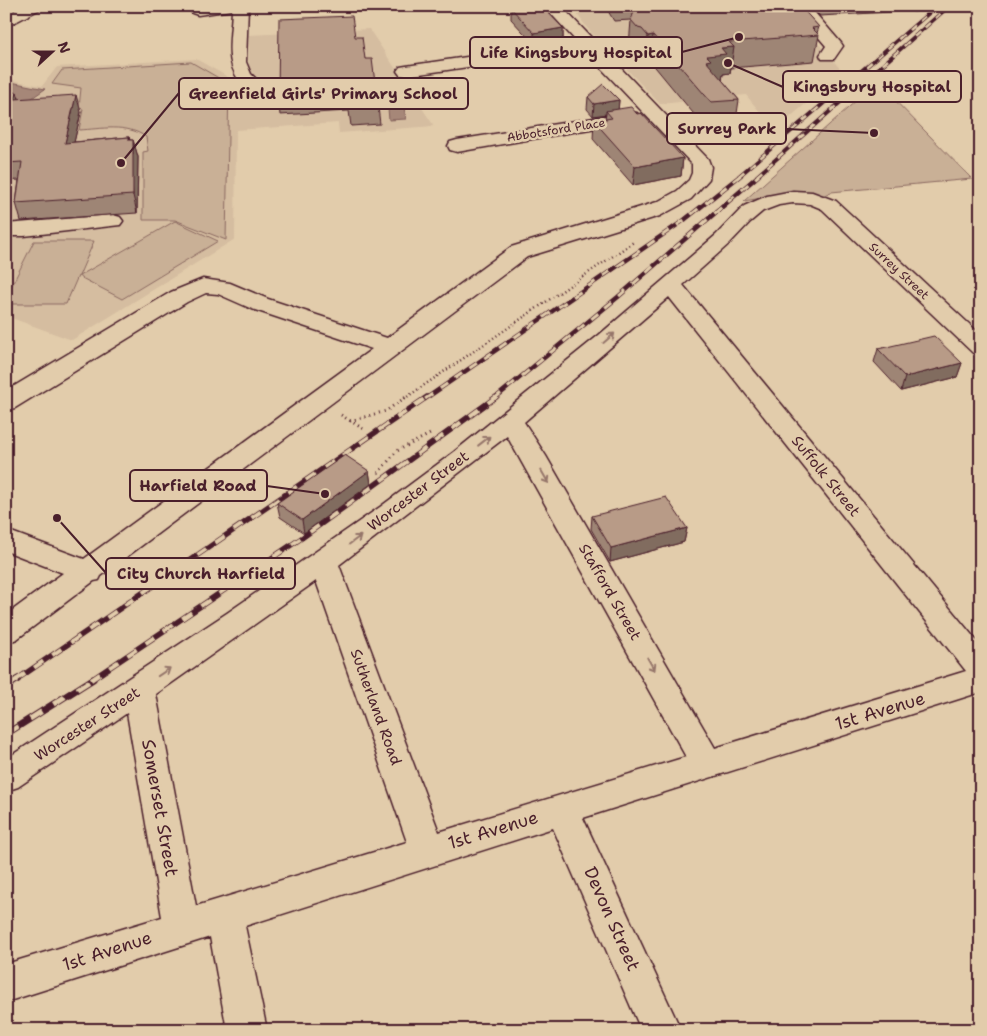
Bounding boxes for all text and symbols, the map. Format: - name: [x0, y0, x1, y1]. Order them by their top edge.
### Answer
- north arrow: [28, 28, 78, 78]
- callout: Life Kingsbury Hospital: [470, 37, 682, 68]
- text: N: [54, 39, 75, 56]
- text: Life Kingsbury Hospital: [480, 42, 672, 63]
- callout: Kingsbury Hospital: [783, 71, 961, 102]
- text: Kingsbury Hospital: [793, 76, 951, 97]
- callout: Greenfield Girls' Primary School: [179, 78, 468, 109]
- text: Greenfield Girls' Primary School: [188, 83, 458, 104]
- callout: Surrey Park: [667, 113, 786, 144]
- street label: Abbotsford Place: [506, 114, 607, 146]
- text: Surrey Park: [678, 118, 776, 139]
- street label: Surrey Street: [866, 239, 932, 303]
- one-way arrow: [602, 333, 615, 344]
- street label: Suffolk Street: [787, 431, 865, 521]
- one-way arrow: [477, 436, 490, 447]
- street label: Worcester Street: [363, 446, 473, 536]
- one-way arrow: [540, 469, 550, 484]
- callout: Harfield Road: [130, 470, 267, 501]
- text: Harfield Road: [139, 475, 257, 496]
- one-way arrow: [348, 535, 362, 545]
- street label: Stafford Street: [574, 540, 646, 644]
- callout: City Church Harfield: [106, 558, 295, 589]
- text: City Church Harfield: [117, 563, 285, 584]
- street label: Sutherland Road: [346, 646, 406, 768]
- one-way arrow: [646, 656, 656, 671]
- one-way arrow: [156, 667, 170, 677]
- street label: Worcester Street: [30, 682, 144, 766]
- street label: 1st Avenue: [832, 686, 928, 736]
- street label: Somerset Street: [136, 737, 184, 879]
- street label: 1st Avenue: [445, 805, 541, 855]
- street label: Devon Street: [578, 863, 646, 975]
- street label: 1st Avenue: [59, 925, 155, 977]

